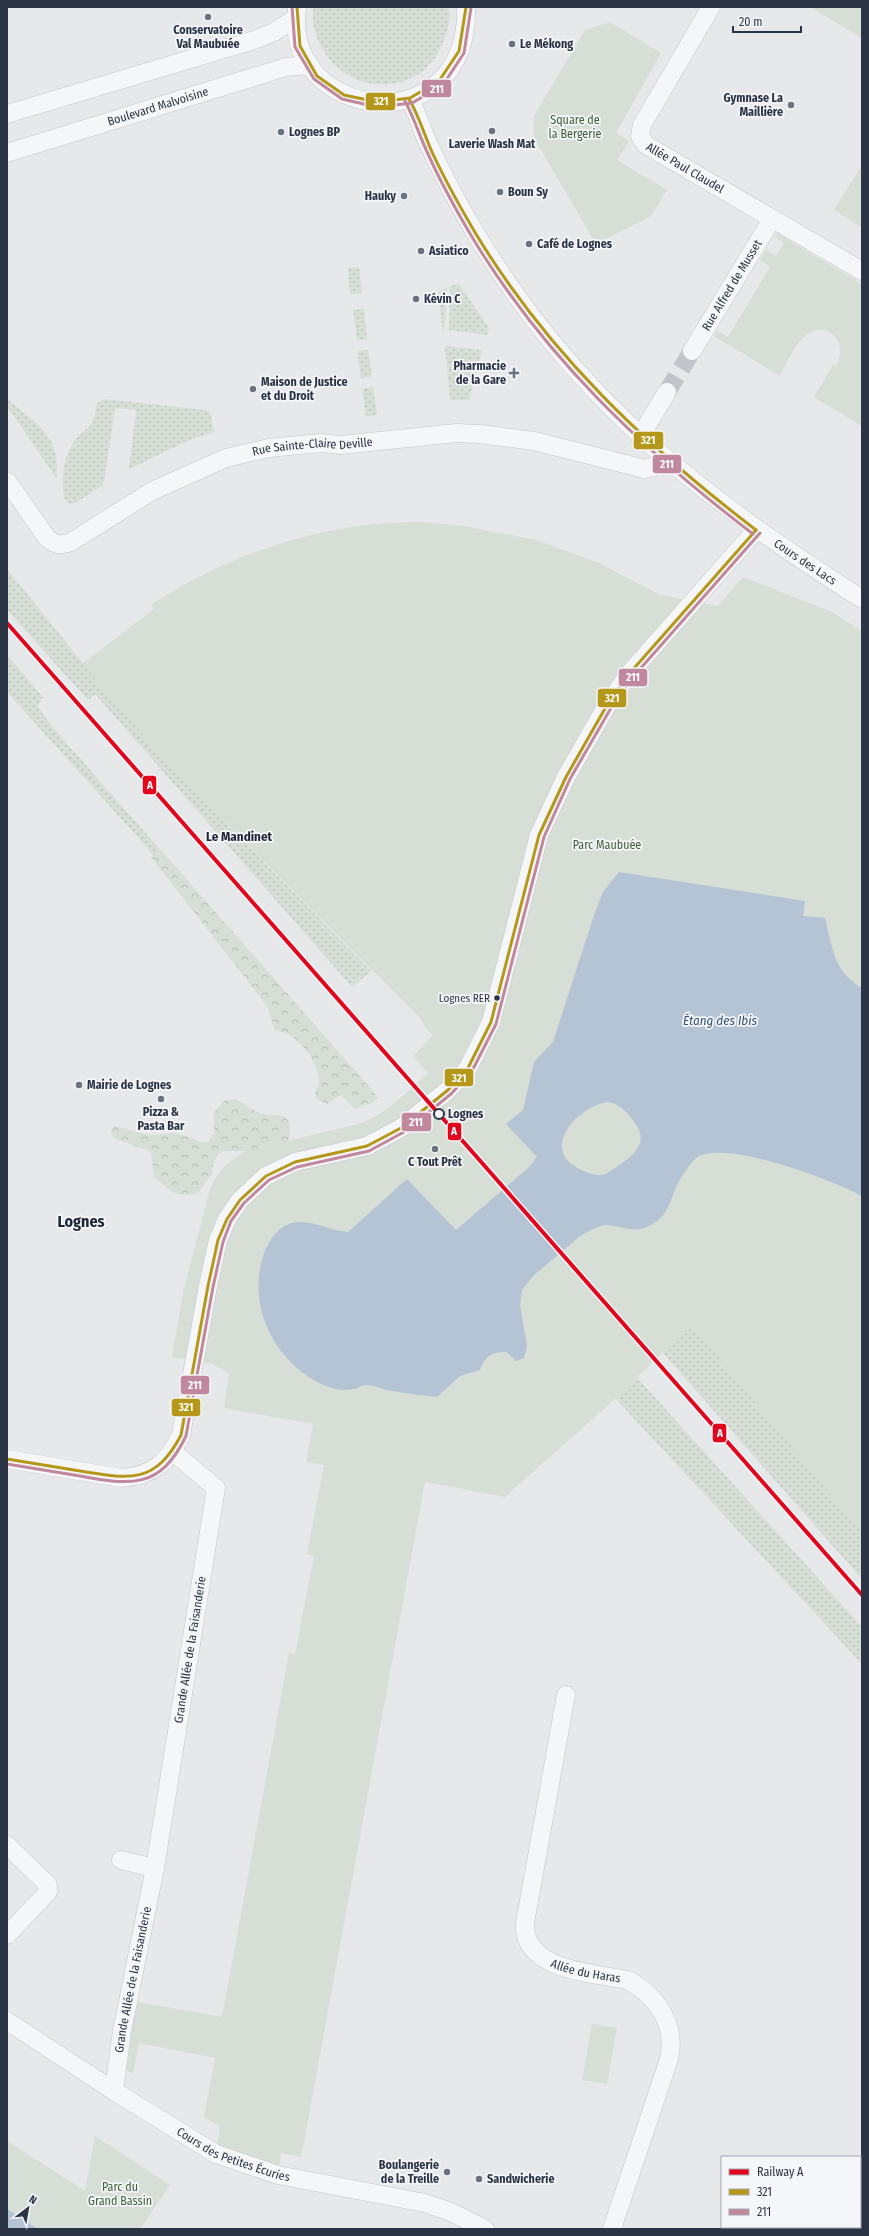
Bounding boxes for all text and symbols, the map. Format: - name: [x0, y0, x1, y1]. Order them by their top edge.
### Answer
- scale bar: [733, 8, 801, 34]
- marker: Conservatoire Val Maubuée: [203, 12, 213, 22]
- text: 20 m: [739, 15, 763, 29]
- place label: Conservatoire Val Maubuée: [173, 23, 243, 51]
- place label: Le Mékong: [520, 37, 573, 51]
- marker: Le Mékong: [507, 39, 517, 49]
- line badge: 211: [421, 79, 452, 98]
- text: 211: [429, 83, 444, 96]
- street label: Boulevard Malvoisine: [106, 84, 210, 129]
- place label: Gymnase La Maillière: [724, 91, 783, 119]
- line badge: 321: [365, 92, 396, 111]
- text: 321: [373, 95, 388, 108]
- marker: Gymnase La Maillière: [786, 100, 796, 110]
- park label: Square de la Bergerie: [549, 113, 601, 141]
- place label: Lognes BP: [289, 125, 341, 139]
- marker: Laverie Wash Mat: [487, 126, 497, 136]
- marker: Lognes BP: [276, 127, 286, 137]
- place label: Laverie Wash Mat: [449, 137, 536, 151]
- street label: Allée Paul Claudel: [644, 140, 727, 196]
- place label: Boun Sy: [508, 185, 548, 199]
- marker: Boun Sy: [495, 187, 505, 197]
- place label: Hauky: [365, 189, 396, 203]
- marker: Hauky: [399, 191, 409, 201]
- place label: Café de Lognes: [537, 237, 613, 251]
- street label: Rue Alfred de Musset: [699, 237, 765, 333]
- marker: Café de Lognes: [524, 239, 534, 249]
- place label: Asiatico: [428, 244, 469, 258]
- marker: Asiatico: [416, 246, 426, 256]
- place label: Kévin C: [424, 292, 461, 306]
- marker: Kévin C: [411, 294, 421, 304]
- place label: Pharmacie de la Gare: [454, 359, 506, 387]
- marker: Pharmacie de la Gare: [509, 368, 519, 378]
- place label: Maison de Justice et du Droit: [261, 375, 348, 403]
- marker: Maison de Justice et du Droit: [248, 384, 258, 394]
- line badge: 321: [633, 431, 664, 450]
- text: 321: [640, 434, 655, 447]
- street label: Rue Sainte-Claire Deville: [251, 435, 373, 459]
- line badge: 211: [652, 454, 682, 474]
- text: 211: [659, 458, 674, 471]
- street label: Cours des Lacs: [771, 536, 839, 588]
- line badge: 211: [618, 668, 648, 687]
- text: 211: [625, 671, 640, 684]
- line badge: 321: [597, 688, 627, 708]
- text: 321: [604, 692, 619, 705]
- line badge: A: [142, 775, 157, 795]
- text: A: [146, 779, 154, 792]
- district label: Le Mandinet: [206, 829, 272, 844]
- park label: Parc Maubuée: [573, 838, 641, 852]
- place label: Lognes RER: [439, 992, 490, 1005]
- marker: Lognes RER: [492, 993, 502, 1003]
- water label: Étang des Ibis: [683, 1013, 757, 1028]
- line badge: 321: [444, 1068, 474, 1087]
- text: 321: [451, 1072, 466, 1085]
- place label: Mairie de Lognes: [87, 1078, 172, 1092]
- marker: Mairie de Lognes: [74, 1080, 84, 1090]
- marker: Pizza & Pasta Bar: [156, 1094, 166, 1104]
- place label: Pizza & Pasta Bar: [138, 1105, 185, 1133]
- place label: Lognes: [448, 1107, 484, 1121]
- marker: Lognes: [433, 1108, 445, 1120]
- line badge: 211: [401, 1112, 432, 1132]
- text: 211: [408, 1116, 423, 1129]
- line badge: A: [447, 1122, 462, 1141]
- text: A: [450, 1125, 458, 1138]
- marker: C Tout Prêt: [430, 1144, 440, 1154]
- place label: C Tout Prêt: [408, 1155, 463, 1169]
- district label: Lognes: [57, 1212, 105, 1231]
- line badge: 211: [180, 1375, 210, 1395]
- text: 211: [187, 1379, 202, 1392]
- line badge: 321: [171, 1398, 201, 1417]
- text: 321: [178, 1401, 193, 1414]
- line badge: A: [712, 1423, 727, 1443]
- text: A: [716, 1427, 724, 1440]
- street label: Grande Allée de la Faisanderie: [171, 1575, 209, 1724]
- street label: Grande Allée de la Faisanderie: [112, 1905, 154, 2054]
- street label: Allée du Haras: [549, 1956, 622, 1985]
- street label: Cours des Petites Écuries: [174, 2124, 291, 2184]
- legend: [721, 2156, 861, 2228]
- place label: Boulangerie de la Treille: [379, 2158, 439, 2186]
- text: Railway A: [757, 2165, 804, 2179]
- marker: Boulangerie de la Treille: [442, 2167, 452, 2177]
- place label: Sandwicherie: [487, 2172, 555, 2186]
- marker: Sandwicherie: [474, 2174, 484, 2184]
- park label: Parc du Grand Bassin: [88, 2180, 152, 2208]
- text: 321: [757, 2185, 772, 2199]
- north arrow: [8, 2188, 48, 2228]
- text: N: [27, 2193, 39, 2207]
- text: 211: [757, 2205, 771, 2219]

